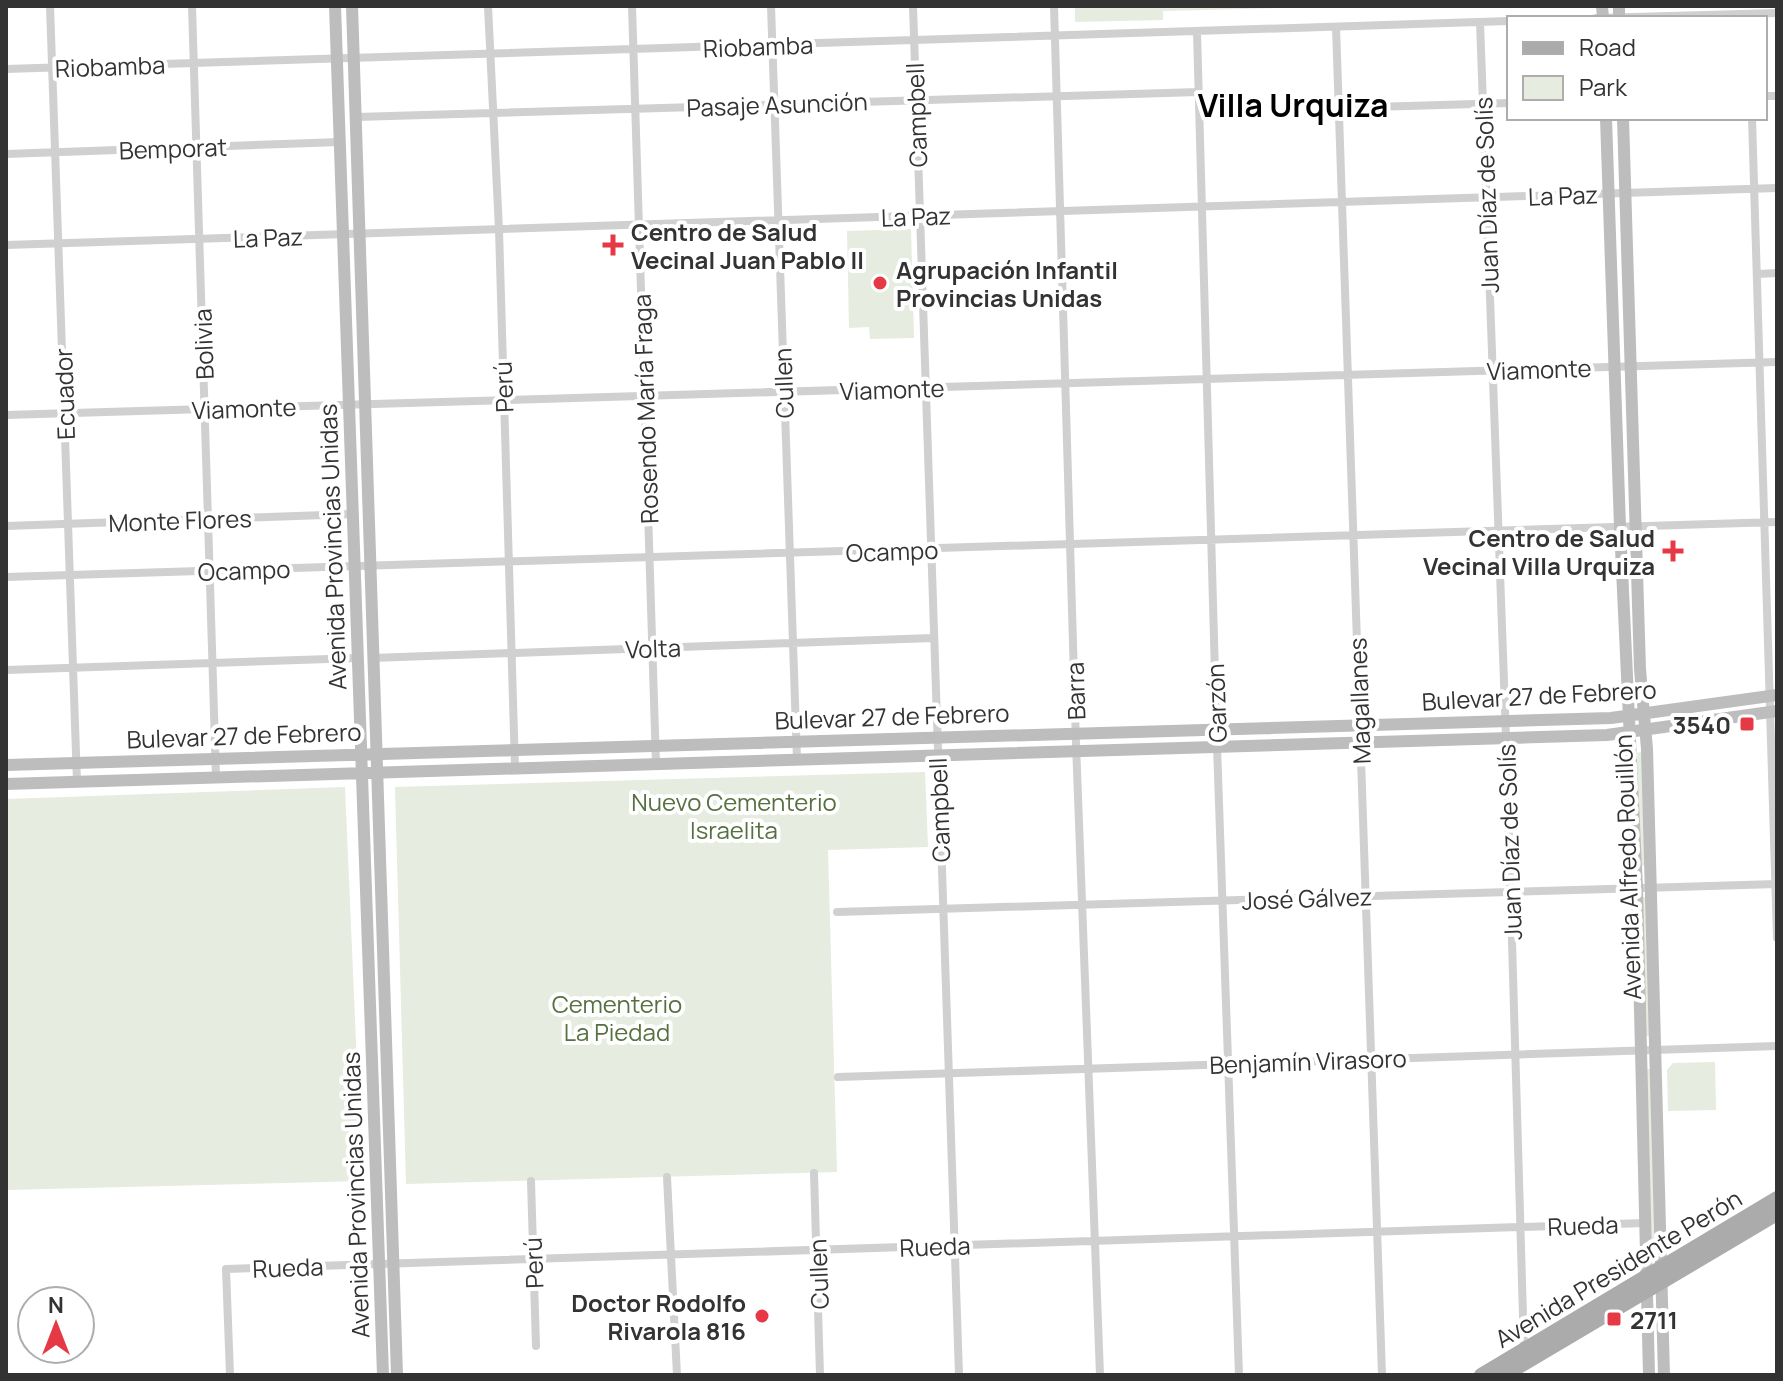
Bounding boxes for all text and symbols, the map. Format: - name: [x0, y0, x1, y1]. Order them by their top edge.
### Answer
- legend: [1507, 16, 1767, 120]
- street label: Riobamba: [702, 28, 814, 64]
- text: Road: [1579, 30, 1636, 63]
- street label: Riobamba: [54, 48, 166, 84]
- street label: Campbell: [898, 62, 934, 168]
- text: Park: [1579, 70, 1628, 103]
- district label: Villa Urquiza: [1198, 83, 1388, 127]
- street label: Pasaje Asunción: [686, 84, 868, 124]
- street label: Juan Díaz de Solís: [1466, 96, 1506, 294]
- street label: Bemporat: [118, 130, 228, 166]
- street label: La Paz: [1527, 177, 1599, 213]
- street label: La Paz: [880, 198, 952, 234]
- place label: Centro de Salud Vecinal Juan Pablo II: [631, 215, 864, 276]
- street label: La Paz: [232, 219, 304, 255]
- marker: Centro de Salud Vecinal Juan Pablo II: [602, 234, 624, 256]
- place label: Agrupación Infantil Provincias Unidas: [896, 253, 1118, 314]
- marker: Agrupación Infantil Provincias Unidas: [871, 274, 889, 292]
- street label: Rosendo María Fraga: [624, 294, 666, 524]
- street label: Bolivia: [185, 308, 221, 380]
- street label: Ecuador: [46, 347, 82, 440]
- street label: Cullen: [765, 347, 801, 419]
- street label: Viamonte: [1486, 351, 1592, 387]
- street label: Perú: [486, 361, 520, 413]
- street label: Viamonte: [839, 371, 945, 407]
- street label: Viamonte: [191, 390, 297, 426]
- street label: Avenida Provincias Unidas: [311, 403, 353, 691]
- street label: Monte Flores: [108, 501, 252, 539]
- place label: Centro de Salud Vecinal Villa Urquiza: [1423, 521, 1655, 582]
- street label: Ocampo: [845, 533, 939, 569]
- marker: Centro de Salud Vecinal Villa Urquiza: [1662, 540, 1684, 562]
- street label: Ocampo: [197, 552, 291, 588]
- street label: Volta: [625, 631, 681, 665]
- street label: Magallanes: [1340, 637, 1378, 765]
- street label: Barra: [1057, 661, 1093, 721]
- street label: Garzón: [1198, 663, 1234, 743]
- street label: Bulevar 27 de Febrero: [1421, 672, 1657, 718]
- street label: Bulevar 27 de Febrero: [774, 695, 1010, 737]
- place label: 3540: [1673, 708, 1731, 741]
- street label: Bulevar 27 de Febrero: [126, 714, 362, 756]
- marker: 3540: [1738, 715, 1756, 733]
- street label: Avenida Alfredo Rouillón: [1606, 734, 1648, 1000]
- street label: Juan Díaz de Solís: [1489, 743, 1529, 941]
- street label: Campbell: [921, 757, 957, 863]
- park label: Nuevo Cementerio Israelita: [631, 785, 837, 846]
- street label: José Gálvez: [1241, 879, 1373, 917]
- park label: Cementerio La Piedad: [552, 987, 682, 1048]
- street label: Benjamín Virasoro: [1209, 1041, 1407, 1081]
- street label: Avenida Provincias Unidas: [334, 1051, 376, 1339]
- street label: Avenida Presidente Perón: [1488, 1181, 1748, 1355]
- street label: Rueda: [1547, 1207, 1619, 1243]
- street label: Rueda: [899, 1228, 971, 1264]
- street label: Perú: [516, 1237, 550, 1289]
- street label: Cullen: [800, 1238, 836, 1310]
- street label: Rueda: [252, 1249, 324, 1285]
- north arrow: [16, 1285, 96, 1365]
- place label: Doctor Rodolfo Rivarola 816: [571, 1286, 746, 1347]
- text: N: [48, 1290, 64, 1320]
- place label: 2711: [1630, 1303, 1678, 1336]
- marker: Doctor Rodolfo Rivarola 816: [753, 1307, 771, 1325]
- marker: 2711: [1605, 1310, 1623, 1328]

